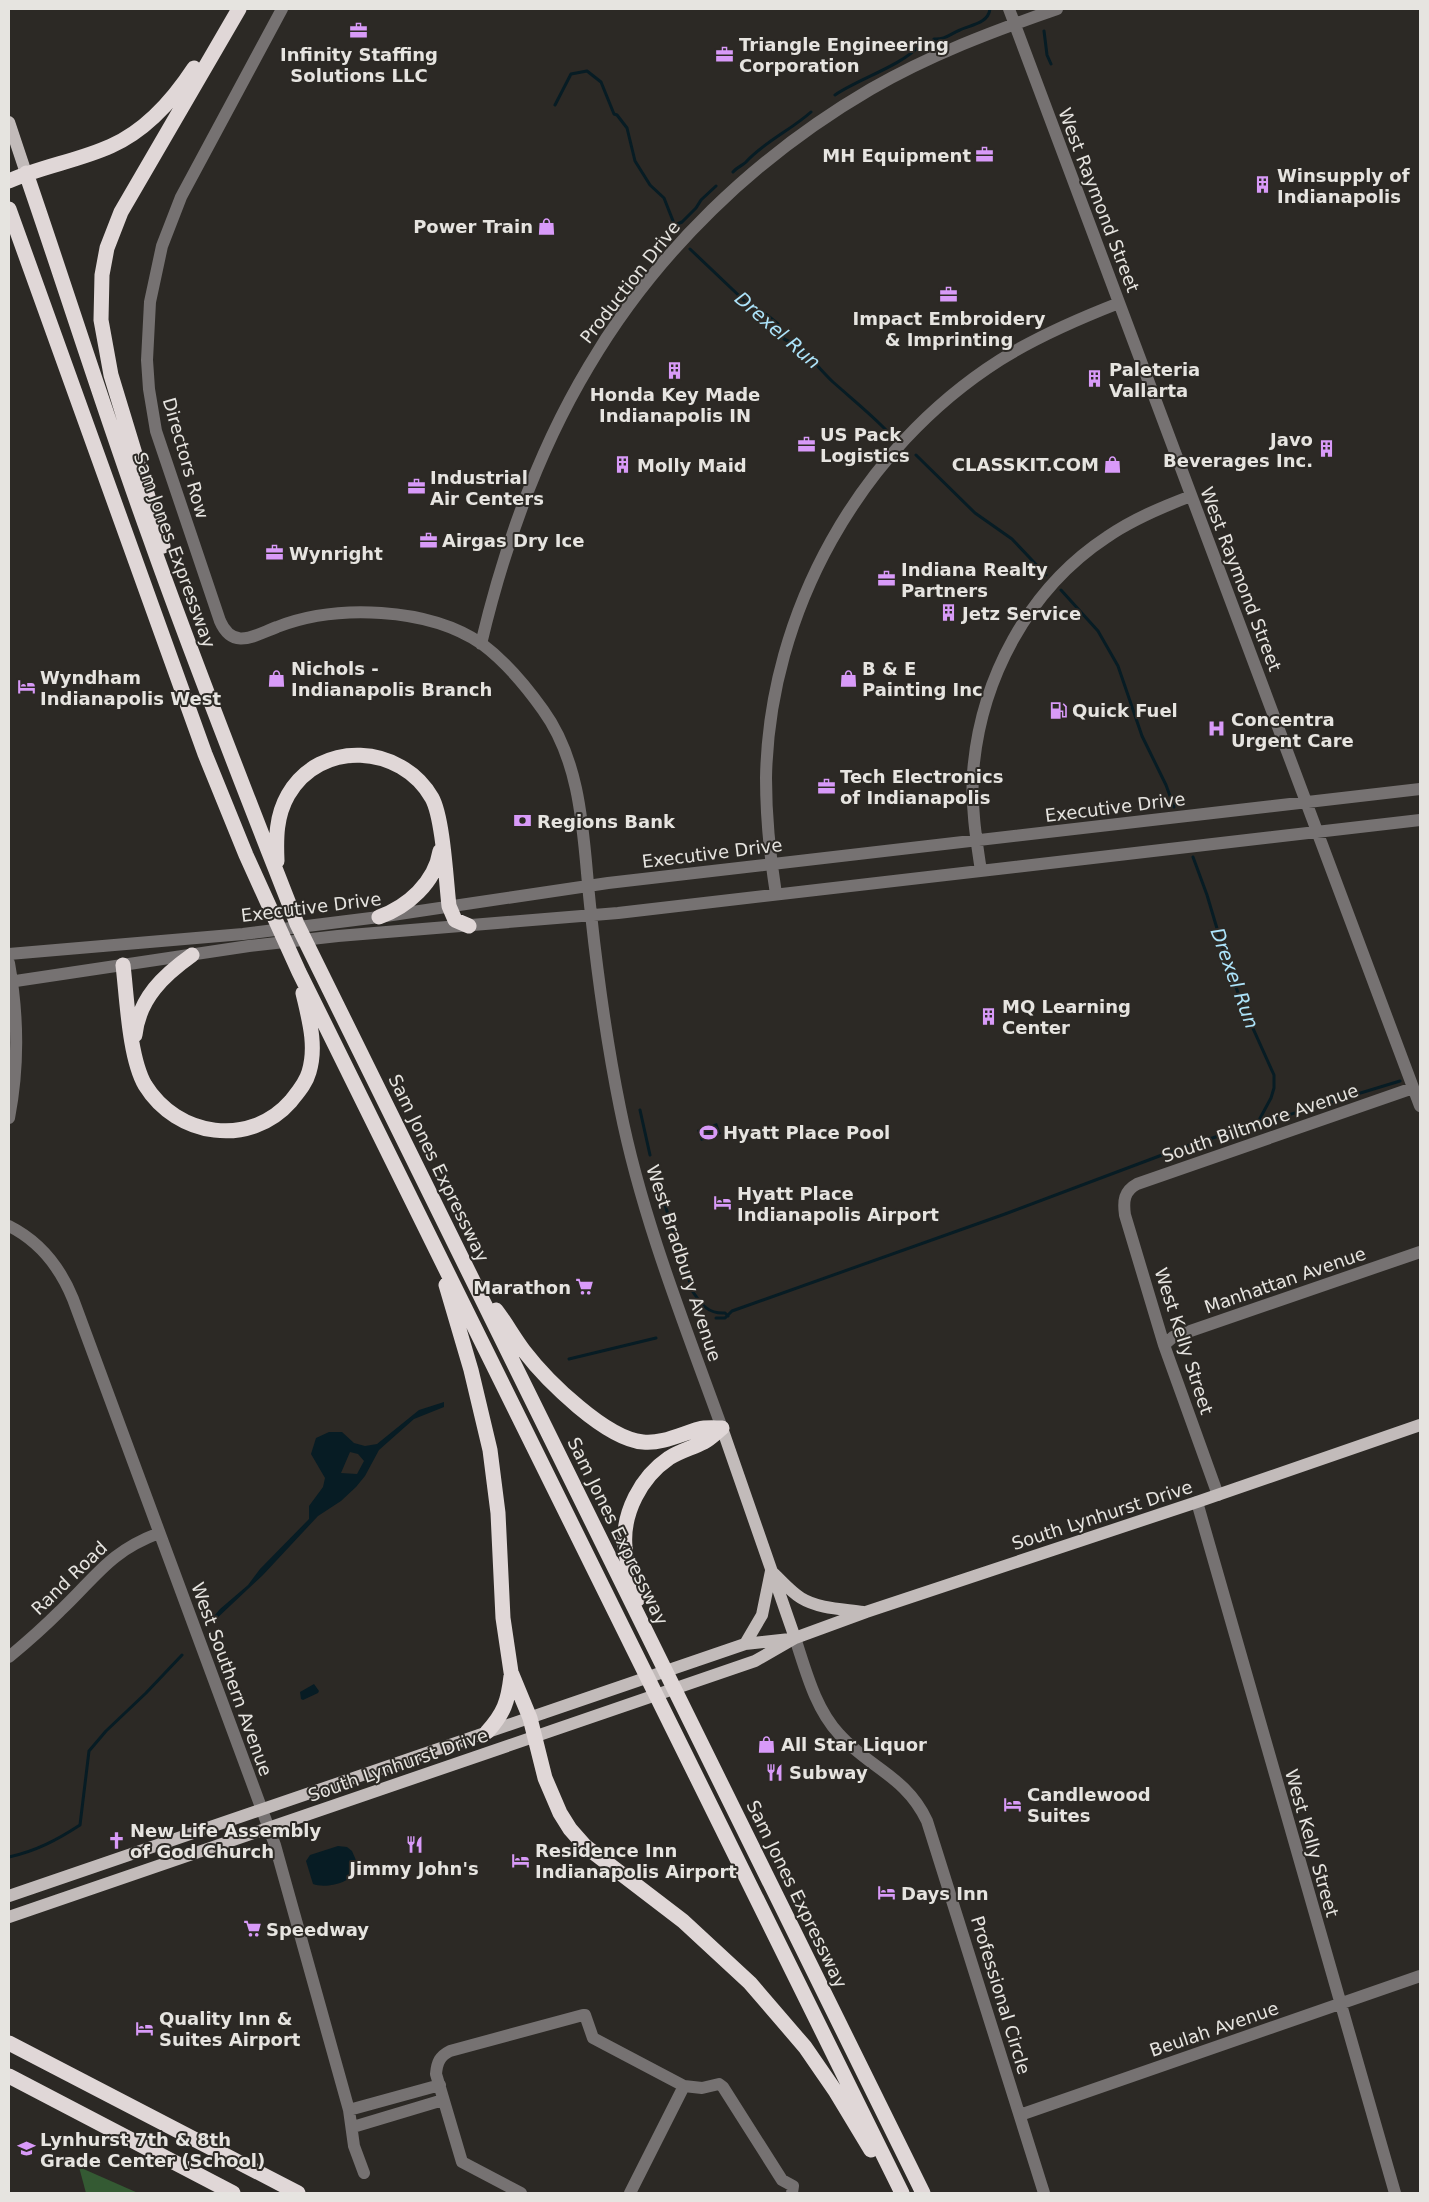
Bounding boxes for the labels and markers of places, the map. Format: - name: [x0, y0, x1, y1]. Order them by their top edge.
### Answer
- office icon: Infinity Staffing Solutions LLC: [349, 21, 369, 41]
- place label: Triangle Engineering Corporation: [739, 34, 949, 76]
- place label: Infinity Staffing Solutions LLC: [280, 44, 438, 86]
- office icon: Triangle Engineering Corporation: [715, 44, 735, 64]
- place label: MH Equipment: [822, 145, 971, 166]
- office icon: MH Equipment: [975, 145, 995, 165]
- place label: Winsupply of Indianapolis: [1277, 165, 1410, 207]
- building icon: Winsupply of Indianapolis: [1253, 175, 1273, 195]
- place label: Power Train: [413, 216, 533, 237]
- shop icon: Power Train: [537, 216, 557, 236]
- office icon: Impact Embroidery & Imprinting: [939, 285, 959, 305]
- place label: Impact Embroidery & Imprinting: [852, 308, 1046, 350]
- place label: Paleteria Vallarta: [1109, 359, 1200, 401]
- building icon: Honda Key Made Indianapolis IN: [665, 361, 685, 381]
- building icon: Paleteria Vallarta: [1085, 369, 1105, 389]
- place label: Honda Key Made Indianapolis IN: [590, 384, 760, 426]
- place label: US Pack Logistics: [820, 424, 910, 466]
- place label: Javo Beverages Inc.: [1163, 429, 1313, 471]
- office icon: US Pack Logistics: [796, 434, 816, 454]
- building icon: Javo Beverages Inc.: [1317, 439, 1337, 459]
- place label: CLASSKIT.COM: [952, 454, 1099, 475]
- shop icon: CLASSKIT.COM: [1103, 454, 1123, 474]
- building icon: Molly Maid: [613, 455, 633, 475]
- place label: Molly Maid: [637, 455, 747, 476]
- place label: Industrial Air Centers: [430, 467, 544, 509]
- office icon: Industrial Air Centers: [406, 477, 426, 497]
- office icon: Airgas Dry Ice: [418, 530, 438, 550]
- place label: Airgas Dry Ice: [442, 530, 584, 551]
- office icon: Wynright: [265, 543, 285, 563]
- place label: Wynright: [289, 543, 383, 564]
- place label: Indiana Realty Partners: [901, 559, 1048, 601]
- office icon: Indiana Realty Partners: [877, 569, 897, 589]
- building icon: Jetz Service: [938, 603, 958, 623]
- place label: Jetz Service: [960, 603, 1081, 624]
- place label: Nichols - Indianapolis Branch: [291, 658, 492, 700]
- place label: B & E Painting Inc: [862, 658, 983, 700]
- place label: Wyndham Indianapolis West: [40, 667, 221, 709]
- shop icon: Nichols - Indianapolis Branch: [267, 668, 287, 688]
- shop icon: B & E Painting Inc: [838, 668, 858, 688]
- hotel icon: Wyndham Indianapolis West: [16, 677, 36, 697]
- fuel station icon: Quick Fuel: [1048, 700, 1068, 720]
- place label: Quick Fuel: [1072, 700, 1178, 721]
- place label: Concentra Urgent Care: [1231, 709, 1354, 751]
- hospital icon: Concentra Urgent Care: [1207, 719, 1227, 739]
- place label: Tech Electronics of Indianapolis: [840, 766, 1003, 808]
- office icon: Tech Electronics of Indianapolis: [816, 776, 836, 796]
- bank icon: Regions Bank: [513, 811, 533, 831]
- place label: Regions Bank: [537, 811, 676, 832]
- place label: MQ Learning Center: [1002, 996, 1131, 1038]
- building icon: MQ Learning Center: [978, 1006, 998, 1026]
- sports icon: Hyatt Place Pool: [699, 1122, 719, 1142]
- place label: Hyatt Place Pool: [723, 1122, 890, 1143]
- place label: Hyatt Place Indianapolis Airport: [737, 1183, 939, 1225]
- hotel icon: Hyatt Place Indianapolis Airport: [713, 1193, 733, 1213]
- place label: Marathon: [473, 1277, 571, 1298]
- supermarket icon: Marathon: [575, 1277, 595, 1297]
- shop icon: All Star Liquor: [757, 1734, 777, 1754]
- place label: All Star Liquor: [781, 1734, 927, 1755]
- restaurant icon: Subway: [765, 1762, 785, 1782]
- place label: Subway: [789, 1762, 868, 1783]
- place label: Candlewood Suites: [1027, 1784, 1151, 1826]
- hotel icon: Candlewood Suites: [1003, 1794, 1023, 1814]
- place label: New Life Assembly of God Church: [130, 1820, 321, 1862]
- church icon: New Life Assembly of God Church: [106, 1830, 126, 1850]
- restaurant icon: Jimmy John's: [404, 1835, 424, 1855]
- place label: Residence Inn Indianapolis Airport: [535, 1840, 737, 1882]
- hotel icon: Residence Inn Indianapolis Airport: [511, 1850, 531, 1870]
- place label: Jimmy John's: [347, 1858, 479, 1879]
- hotel icon: Days Inn: [877, 1883, 897, 1903]
- place label: Days Inn: [901, 1883, 989, 1904]
- supermarket icon: Speedway: [242, 1919, 262, 1939]
- place label: Speedway: [266, 1919, 369, 1940]
- place label: Quality Inn & Suites Airport: [159, 2008, 301, 2050]
- hotel icon: Quality Inn & Suites Airport: [135, 2018, 155, 2038]
- place label: Lynhurst 7th & 8th Grade Center (School): [40, 2129, 265, 2171]
- school or university icon: Lynhurst 7th & 8th Grade Center (School): [16, 2139, 36, 2159]

